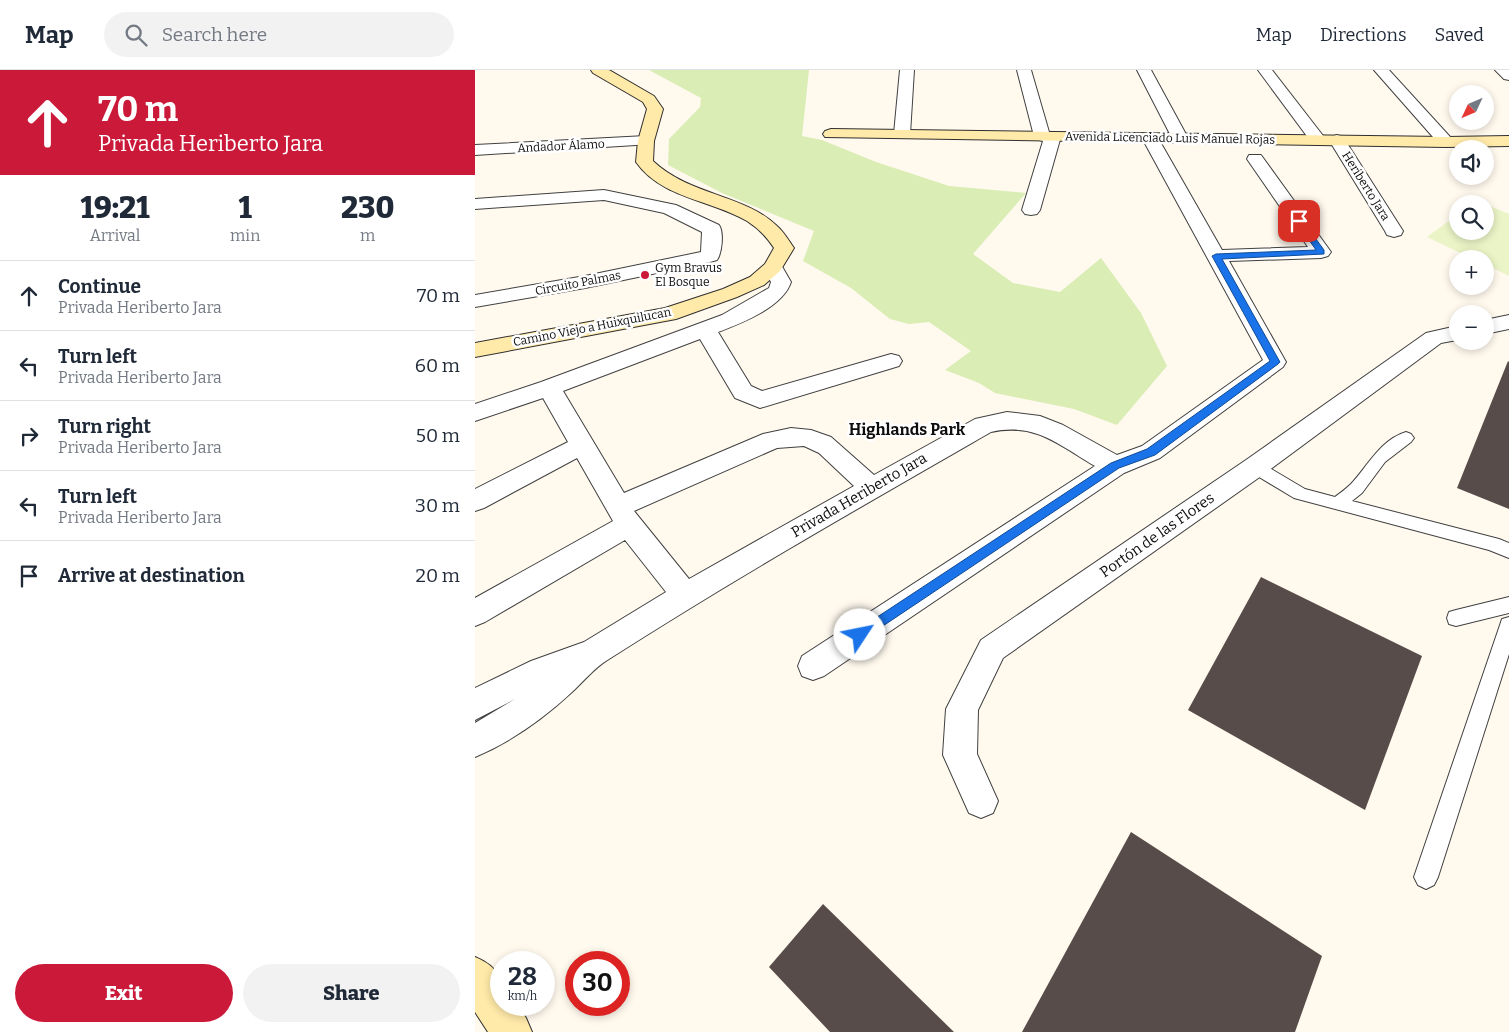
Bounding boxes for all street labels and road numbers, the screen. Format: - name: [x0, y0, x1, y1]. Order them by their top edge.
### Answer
- street label: Avenida Licenciado Luis Manuel Rojas: [1065, 129, 1276, 147]
- street label: Andador Álamo: [517, 136, 605, 155]
- street label: Heriberto Jara: [1339, 149, 1393, 223]
- street label: Circuito Palmas: [534, 268, 622, 298]
- street label: Camino Viejo a Huixquilucan: [512, 305, 673, 349]
- street label: Privada Heriberto Jara: [788, 449, 930, 541]
- street label: Portón de las Flores: [1096, 489, 1218, 581]

